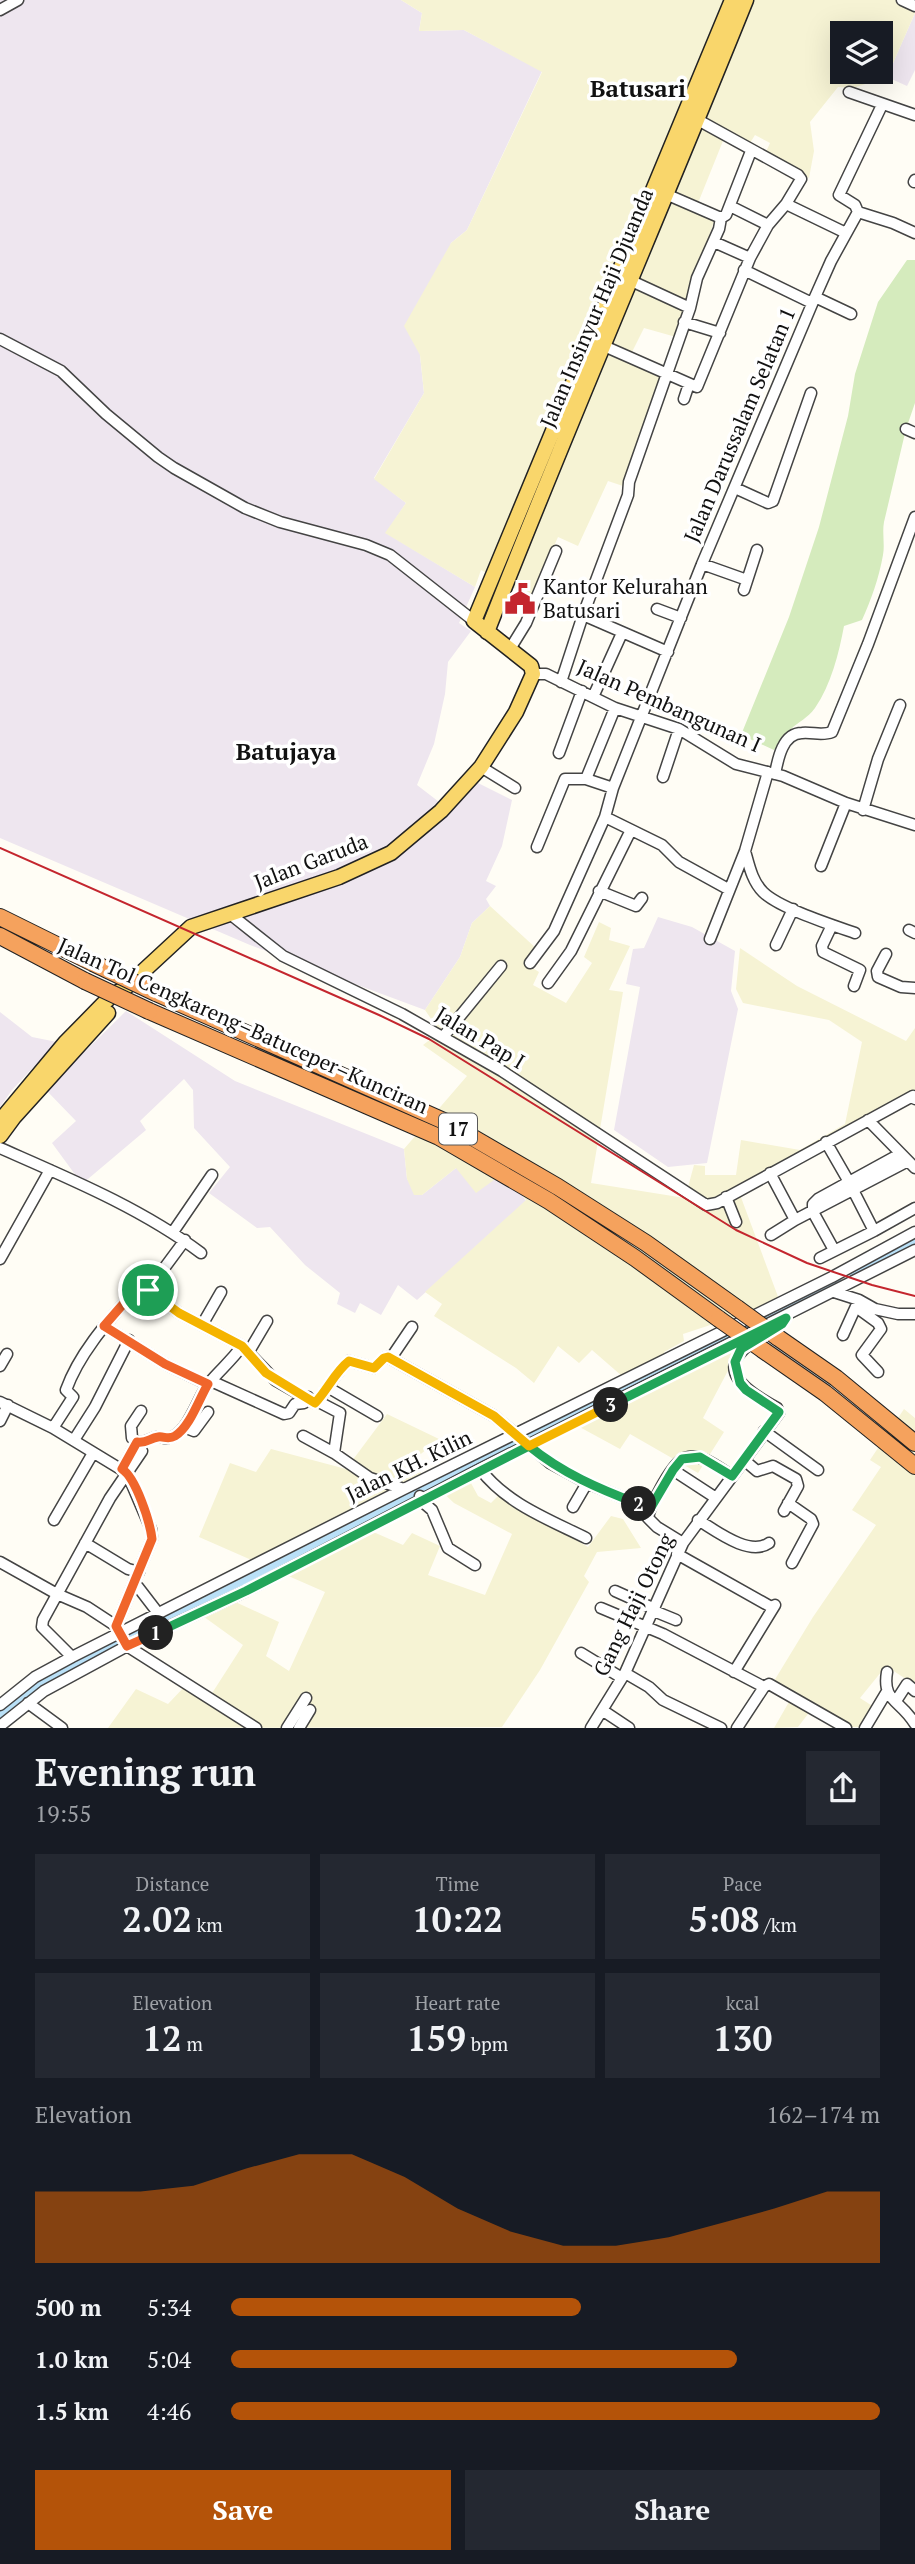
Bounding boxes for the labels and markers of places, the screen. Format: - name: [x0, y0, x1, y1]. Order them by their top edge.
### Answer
- place label: Kantor Kelurahan Batusari: [543, 572, 708, 624]
- public building icon: Kantor Kelurahan Batusari: [503, 582, 537, 616]
- pin: [118, 1260, 178, 1320]
- pin: 3: [594, 1388, 628, 1422]
- pin: 2: [622, 1486, 656, 1522]
- pin: 1: [138, 1616, 174, 1650]

